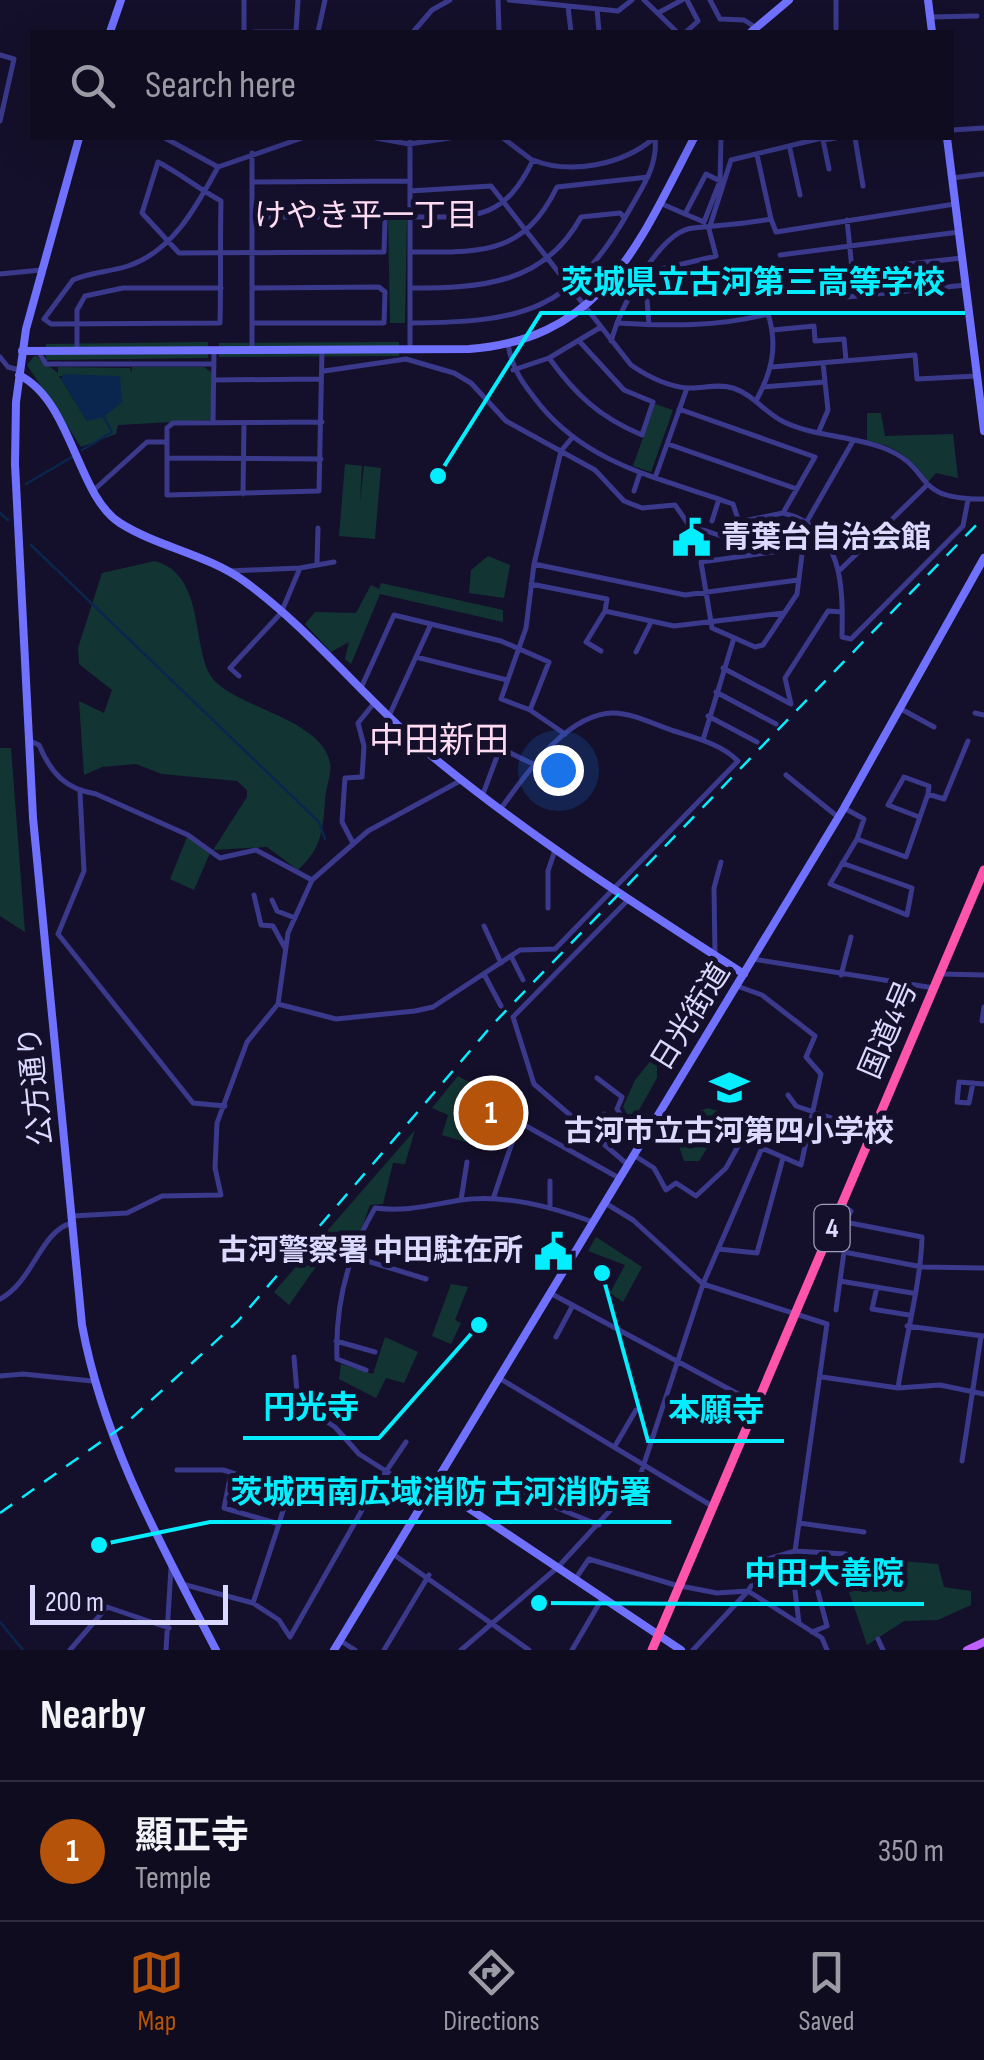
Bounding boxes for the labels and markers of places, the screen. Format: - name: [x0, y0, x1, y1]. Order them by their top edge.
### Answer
- callout: 茨城県立古河第三高等学校: [541, 251, 965, 313]
- public building icon: 青葉台自治会館: [670, 517, 712, 559]
- place label: 青葉台自治会館: [721, 520, 931, 556]
- school or university icon: 古河市立古河第四小学校: [708, 1067, 750, 1109]
- pin: 1: [458, 1076, 524, 1150]
- place label: 古河市立古河第四小学校: [564, 1114, 894, 1150]
- public building icon: 古河警察署 中田駐在所: [532, 1230, 574, 1272]
- place label: 古河警察署 中田駐在所: [218, 1233, 523, 1269]
- callout: 円光寺: [243, 1376, 379, 1438]
- callout: 本願寺: [648, 1379, 784, 1441]
- callout: 茨城西南広域消防 古河消防署: [210, 1460, 671, 1522]
- callout: 中田大善院: [724, 1542, 924, 1604]

